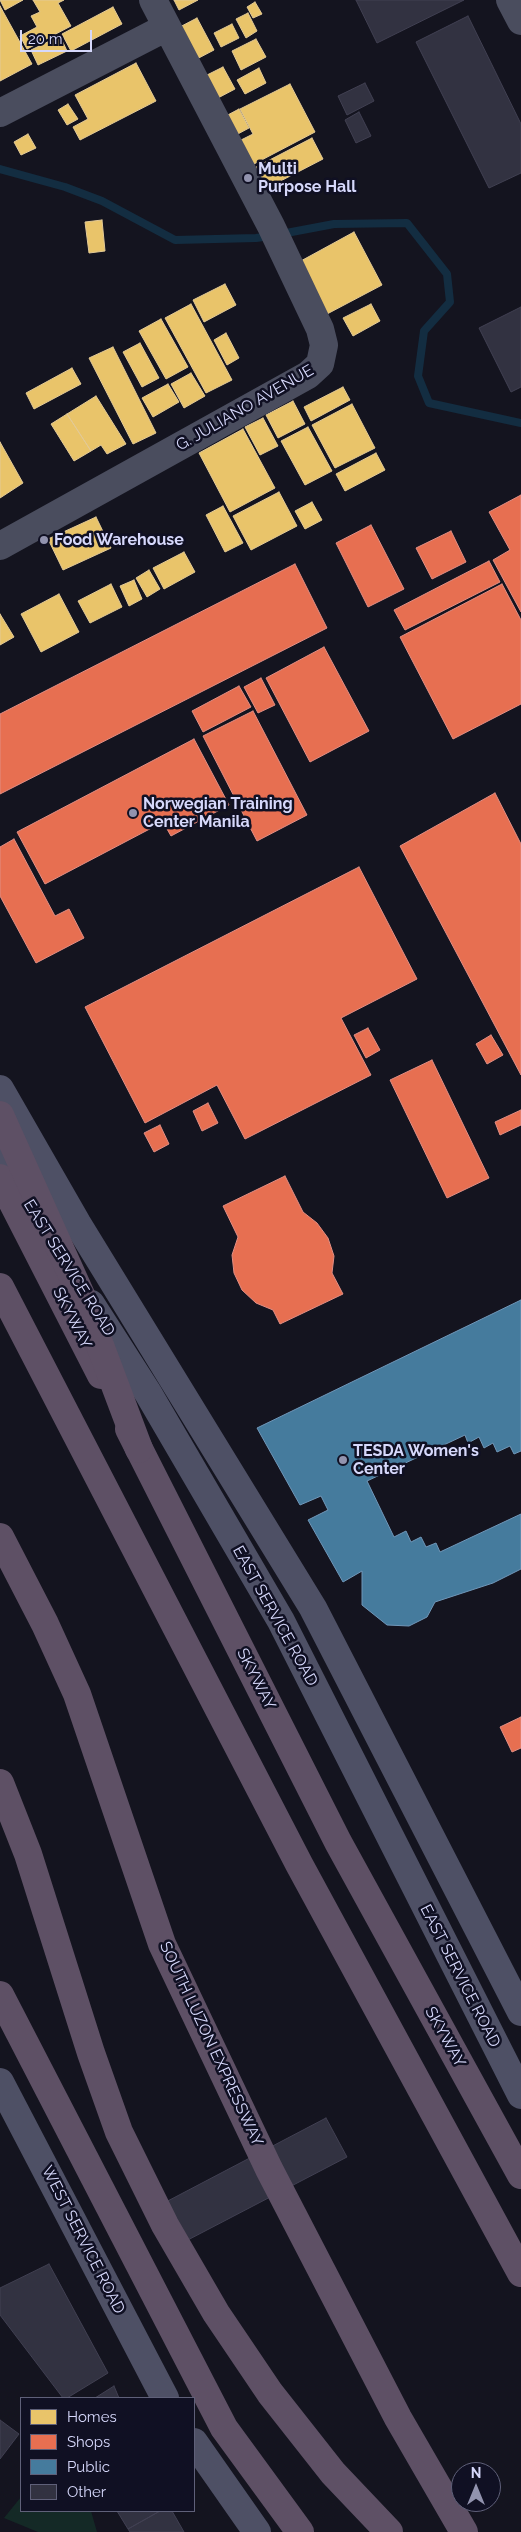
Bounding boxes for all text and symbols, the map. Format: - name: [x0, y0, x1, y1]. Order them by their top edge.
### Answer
- scale bar: [22, 20, 95, 52]
- text: 20 m: [28, 30, 63, 48]
- place label: Multi Purpose Hall: [258, 159, 356, 197]
- marker: Multi Purpose Hall: [242, 172, 254, 184]
- street label: G. JULIANO AVENUE: [173, 361, 317, 455]
- place label: Food Warehouse: [54, 530, 184, 550]
- marker: Food Warehouse: [38, 534, 50, 546]
- place label: Norwegian Training Center Manila: [143, 794, 293, 832]
- marker: Norwegian Training Center Manila: [127, 807, 139, 819]
- street label: EAST SERVICE ROAD: [19, 1196, 119, 1340]
- street label: SKYWAY: [48, 1284, 96, 1352]
- place label: TESDA Women's Center: [353, 1441, 479, 1479]
- marker: TESDA Women's Center: [337, 1454, 349, 1466]
- street label: EAST SERVICE ROAD: [228, 1542, 322, 1690]
- street label: SKYWAY: [232, 1645, 280, 1713]
- street label: EAST SERVICE ROAD: [416, 1901, 504, 2051]
- street label: SOUTH LUZON EXPRESSWAY: [155, 1939, 267, 2149]
- street label: SKYWAY: [421, 2003, 469, 2071]
- street label: WEST SERVICE ROAD: [37, 2163, 129, 2317]
- legend: [20, 2397, 195, 2512]
- text: Homes: [67, 2408, 117, 2426]
- text: Shops: [67, 2433, 110, 2451]
- text: Public: [67, 2458, 110, 2476]
- north arrow: [451, 2462, 501, 2512]
- text: N: [471, 2465, 481, 2481]
- text: Other: [67, 2483, 106, 2501]

